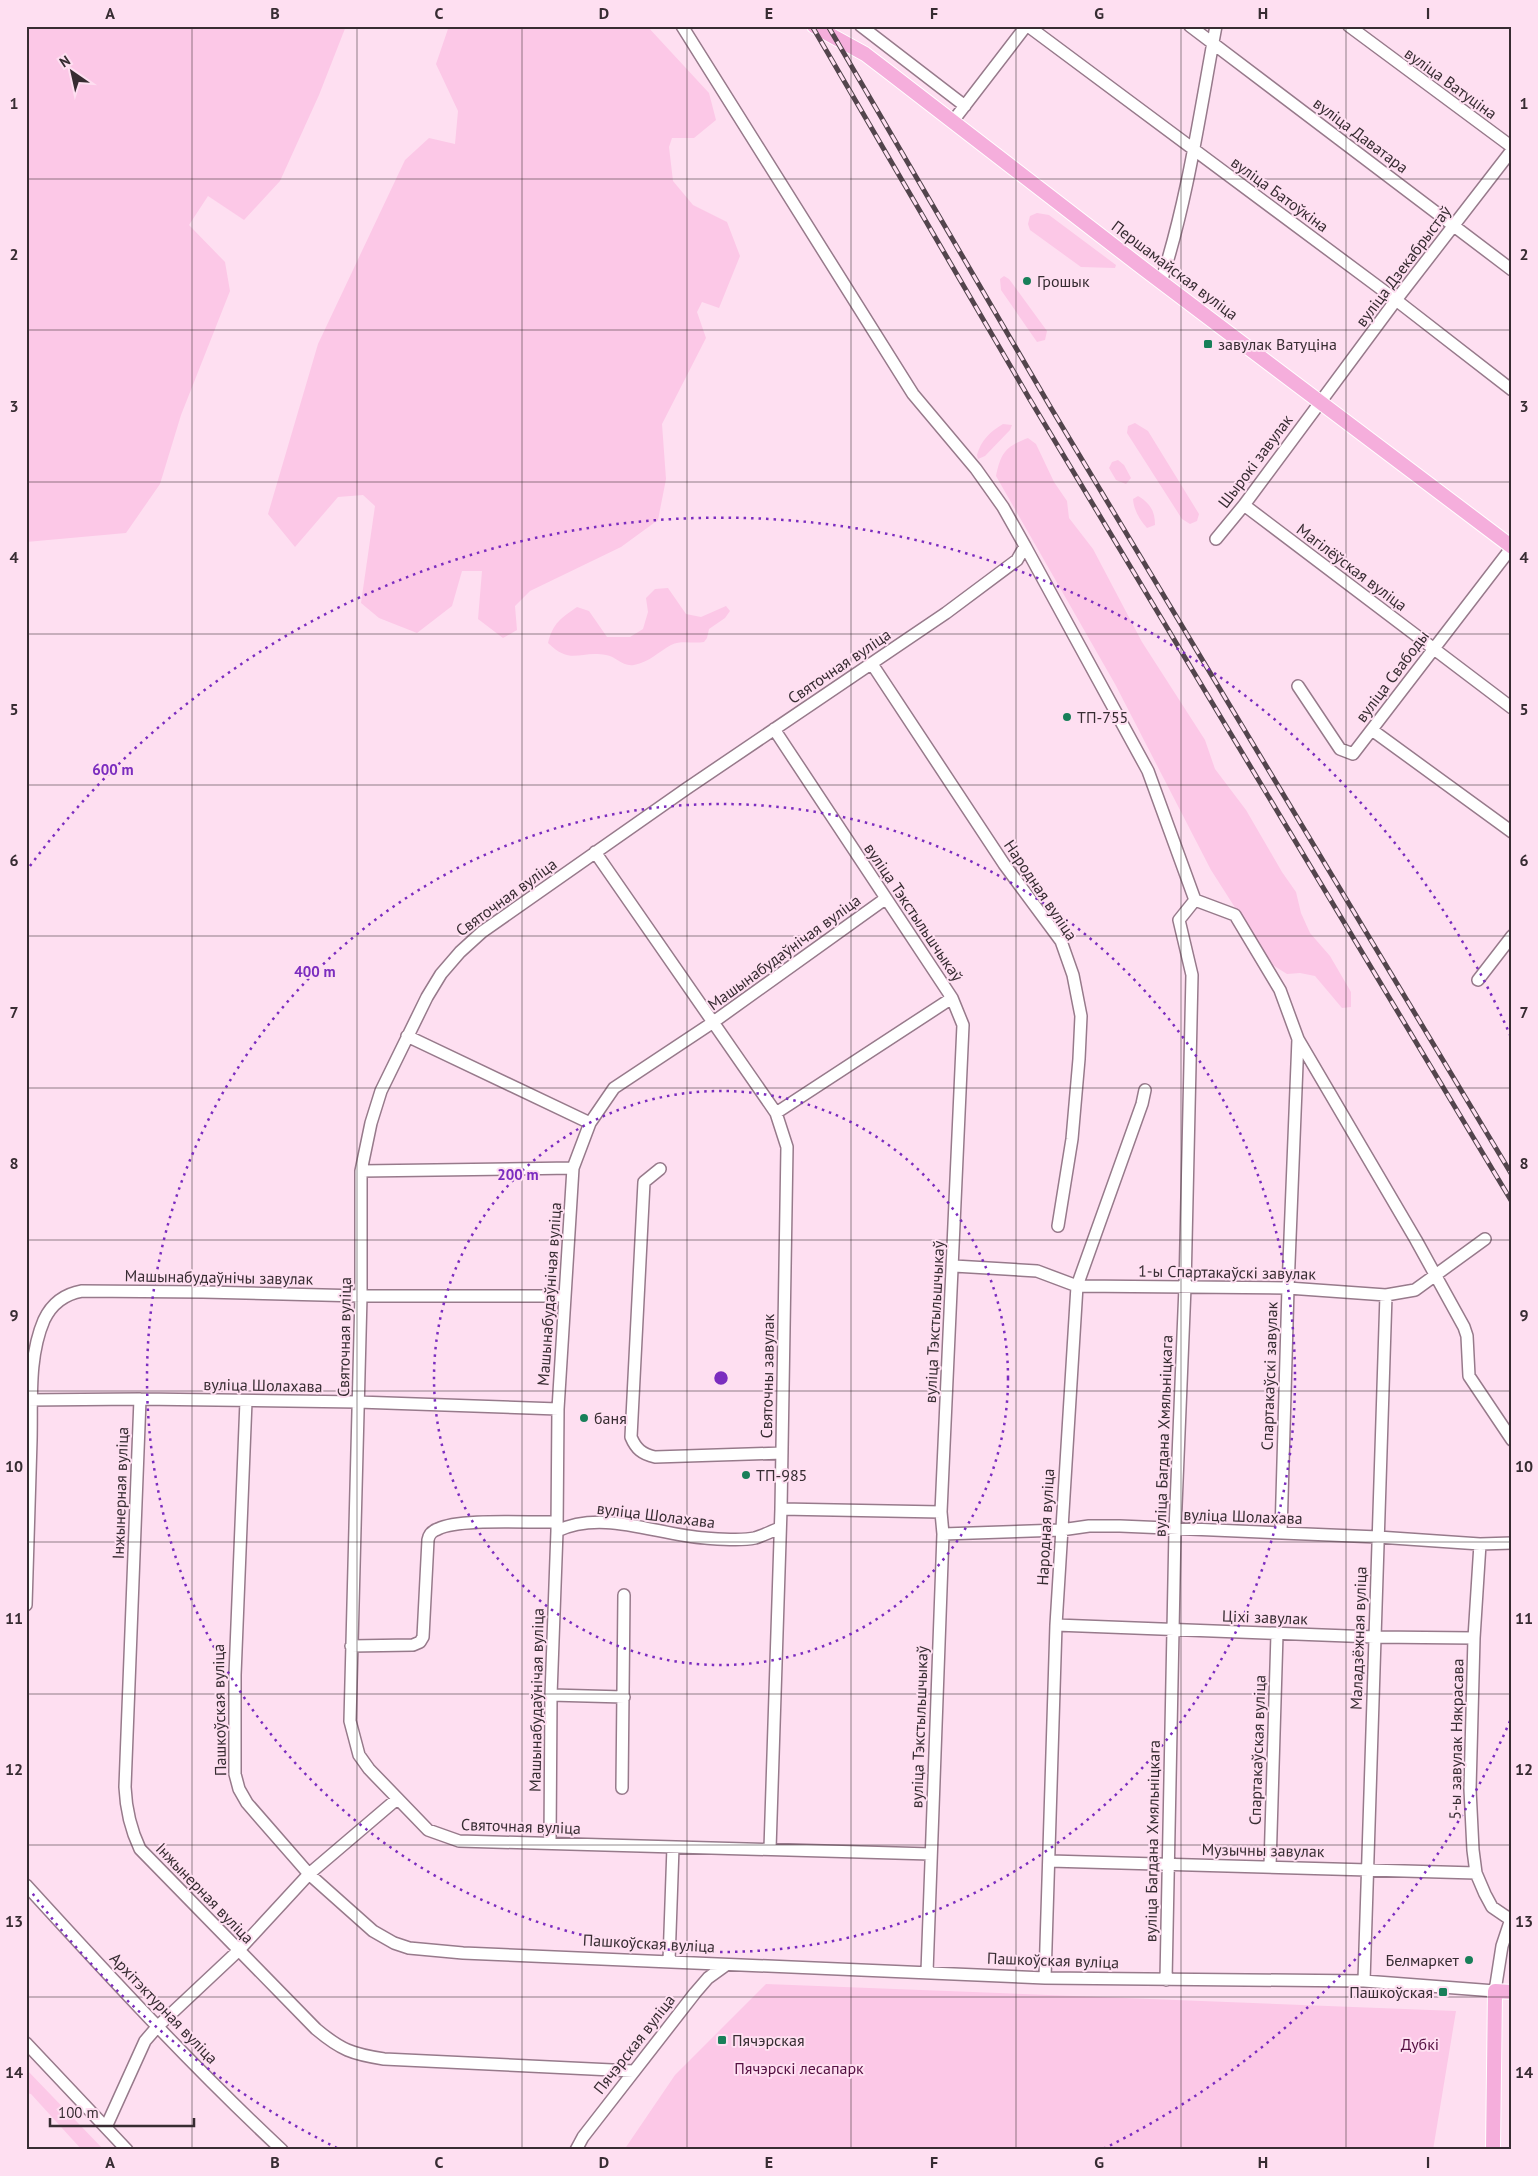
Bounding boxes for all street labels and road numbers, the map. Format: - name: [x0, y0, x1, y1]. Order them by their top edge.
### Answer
- street label: вуліца Ватуціна: [1401, 43, 1501, 123]
- street label: вуліца Даватара: [1310, 93, 1412, 177]
- street label: вуліца Батоўкіна: [1227, 152, 1333, 236]
- street label: вуліца Дзекабрыстаў: [1351, 201, 1455, 330]
- street label: Першамайская вуліца: [1108, 216, 1242, 324]
- street label: Шырокі завулак: [1213, 410, 1297, 512]
- street label: Магілёўская вуліца: [1293, 519, 1411, 615]
- street label: Святочная вуліца: [784, 624, 894, 708]
- street label: вуліца Свабоды: [1351, 626, 1433, 726]
- street label: Народная вуліца: [1000, 836, 1082, 944]
- street label: вуліца Тэкстыльшчыкаў: [860, 839, 968, 985]
- street label: Святочная вуліца: [452, 854, 560, 940]
- street label: Машынабудаўнічая вуліца: [704, 890, 864, 1014]
- street label: Машынабудаўнічая вуліца: [533, 1202, 565, 1386]
- street label: вуліца Тэкстыльшчыкаў: [920, 1240, 948, 1404]
- street label: 1-ы Спартакаўскі завулак: [1138, 1260, 1316, 1284]
- street label: Машынабудаўнічы завулак: [125, 1265, 314, 1289]
- street label: Святочная вуліца: [333, 1277, 355, 1397]
- street label: Спартакаўскі завулак: [1256, 1301, 1282, 1451]
- street label: Святочны завулак: [756, 1313, 778, 1438]
- street label: вуліца Багдана Хмяльніцкага: [1149, 1335, 1177, 1537]
- street label: вуліца Шолахава: [203, 1374, 323, 1396]
- street label: Інжынерная вуліца: [108, 1426, 132, 1560]
- street label: Народная вуліца: [1032, 1468, 1058, 1586]
- street label: вуліца Шолахава: [596, 1498, 716, 1532]
- street label: вуліца Шолахава: [1183, 1504, 1303, 1528]
- street label: Маладзёжная вуліца: [1346, 1566, 1370, 1710]
- street label: Ціхі завулак: [1222, 1606, 1309, 1629]
- street label: Машынабудаўнічая вуліца: [524, 1608, 548, 1792]
- street label: Пашкоўская вуліца: [208, 1644, 230, 1776]
- street label: вуліца Тэкстыльшчыкаў: [906, 1645, 932, 1809]
- street label: 5-ы завулак Някрасава: [1445, 1658, 1467, 1820]
- street label: Спартакаўская вуліца: [1244, 1675, 1270, 1825]
- street label: вуліца Багдана Хмяльніцкага: [1140, 1740, 1164, 1942]
- street label: Святочная вуліца: [461, 1814, 581, 1838]
- street label: Інжынерная вуліца: [152, 1838, 258, 1948]
- street label: Музычны завулак: [1201, 1839, 1325, 1861]
- street label: Пашкоўская вуліца: [582, 1930, 716, 1956]
- street label: Архітэктурная вуліца: [106, 1948, 222, 2068]
- street label: Пашкоўская вуліца: [986, 1948, 1120, 1972]
- street label: Пячэрская вуліца: [589, 1990, 679, 2098]

